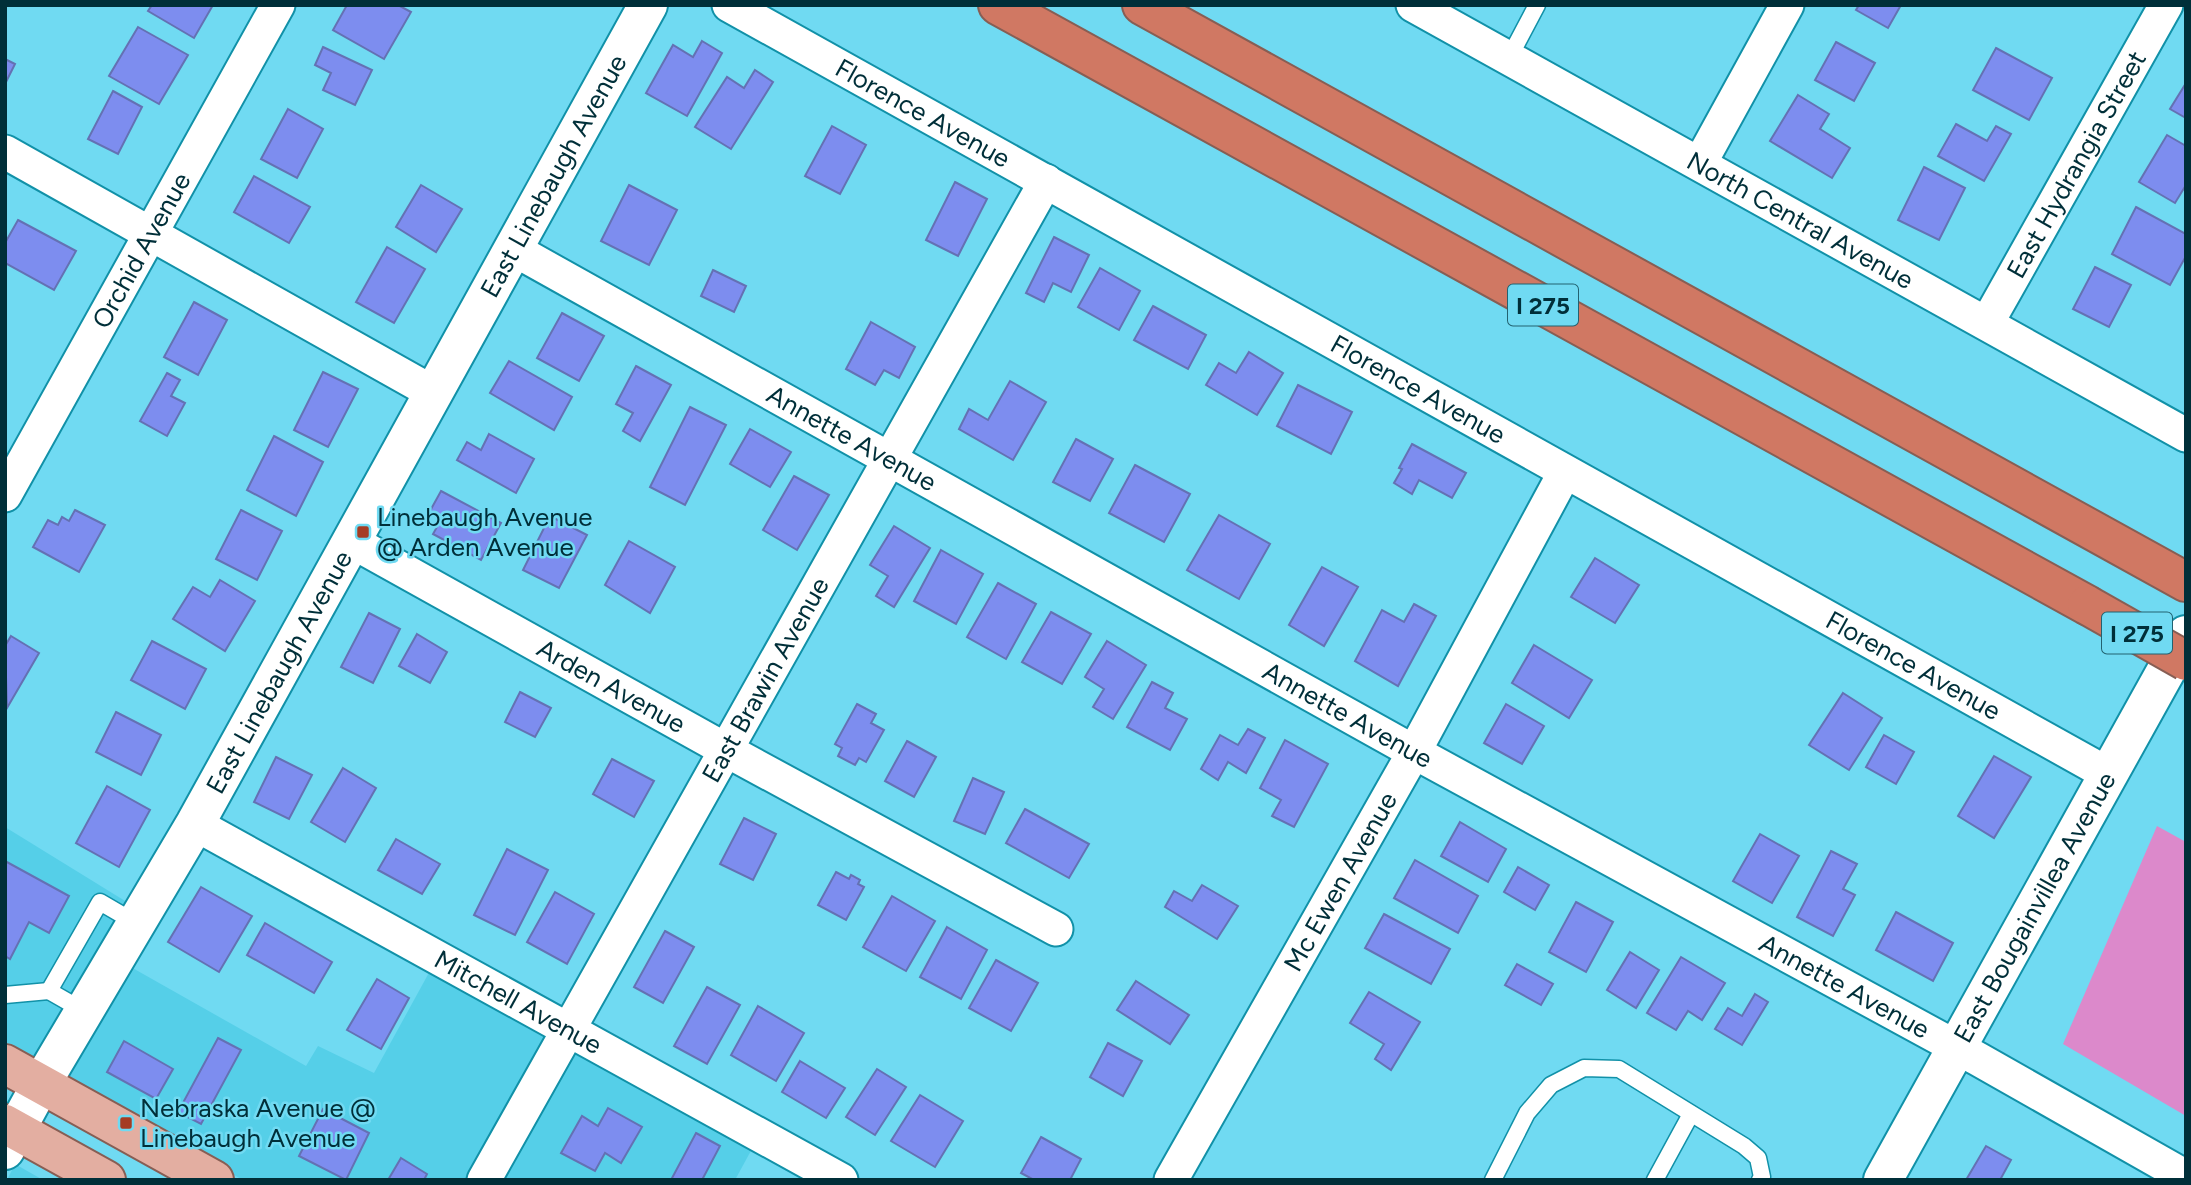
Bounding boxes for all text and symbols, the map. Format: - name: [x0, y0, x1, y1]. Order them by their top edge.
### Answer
- street label: East Hydrangia Street: [2000, 45, 2153, 284]
- street label: East Linebaugh Avenue: [474, 49, 633, 303]
- street label: Florence Avenue: [830, 52, 1016, 175]
- street label: North Central Avenue: [1681, 145, 1919, 296]
- street label: Orchid Avenue: [85, 167, 197, 334]
- road number: I 275: [1508, 284, 1578, 326]
- street label: Florence Avenue: [1325, 328, 1511, 451]
- street label: Annette Avenue: [761, 378, 942, 498]
- place label: Linebaugh Avenue @ Arden Avenue: [377, 501, 592, 563]
- marker: Linebaugh Avenue @ Arden Avenue: [355, 524, 371, 540]
- street label: East Linebaugh Avenue: [199, 545, 359, 799]
- street label: East Brawin Avenue: [695, 572, 836, 788]
- street label: Florence Avenue: [1820, 604, 2006, 727]
- road number: I 275: [2102, 612, 2172, 654]
- street label: Arden Avenue: [532, 632, 691, 740]
- street label: Annette Avenue: [1257, 655, 1438, 775]
- street label: East Bougainvillea Avenue: [1947, 767, 2123, 1048]
- street label: Mc Ewen Avenue: [1277, 786, 1404, 977]
- street label: Annette Avenue: [1754, 927, 1935, 1046]
- street label: Mitchell Avenue: [429, 943, 608, 1061]
- place label: Nebraska Avenue @ Linebaugh Avenue: [140, 1092, 376, 1154]
- marker: Nebraska Avenue @ Linebaugh Avenue: [118, 1115, 134, 1131]

